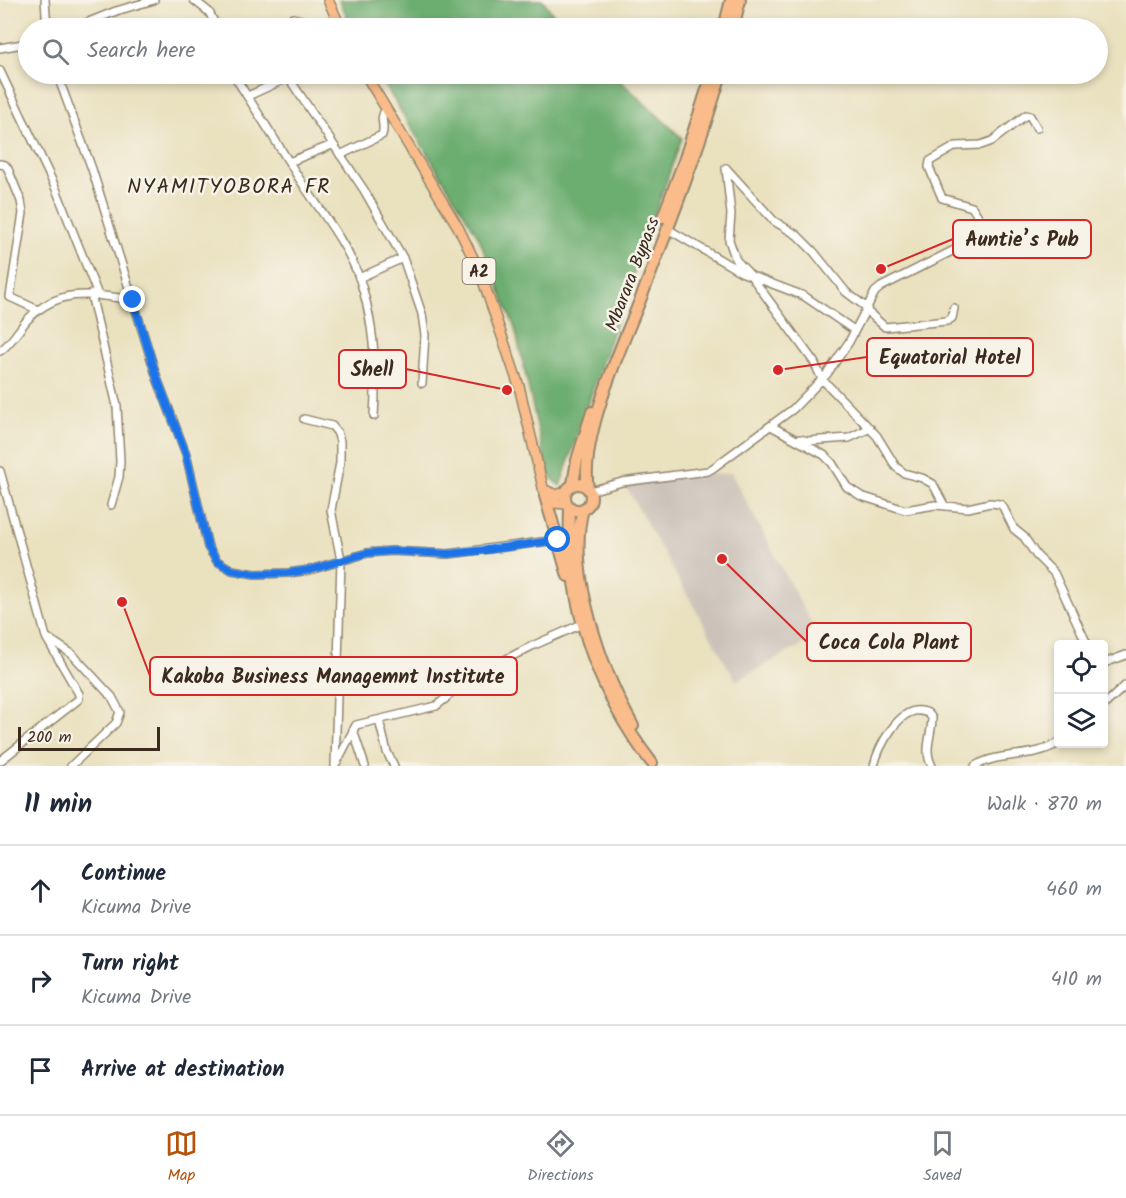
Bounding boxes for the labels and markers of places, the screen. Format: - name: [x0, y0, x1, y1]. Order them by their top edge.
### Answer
- callout: Auntie’s Pub: [953, 220, 1091, 258]
- callout: Equatorial Hotel: [867, 338, 1033, 376]
- callout: Shell: [339, 350, 406, 388]
- callout: Coca Cola Plant: [807, 623, 971, 661]
- callout: Kakoba Business Managemnt Institute: [150, 657, 517, 695]

